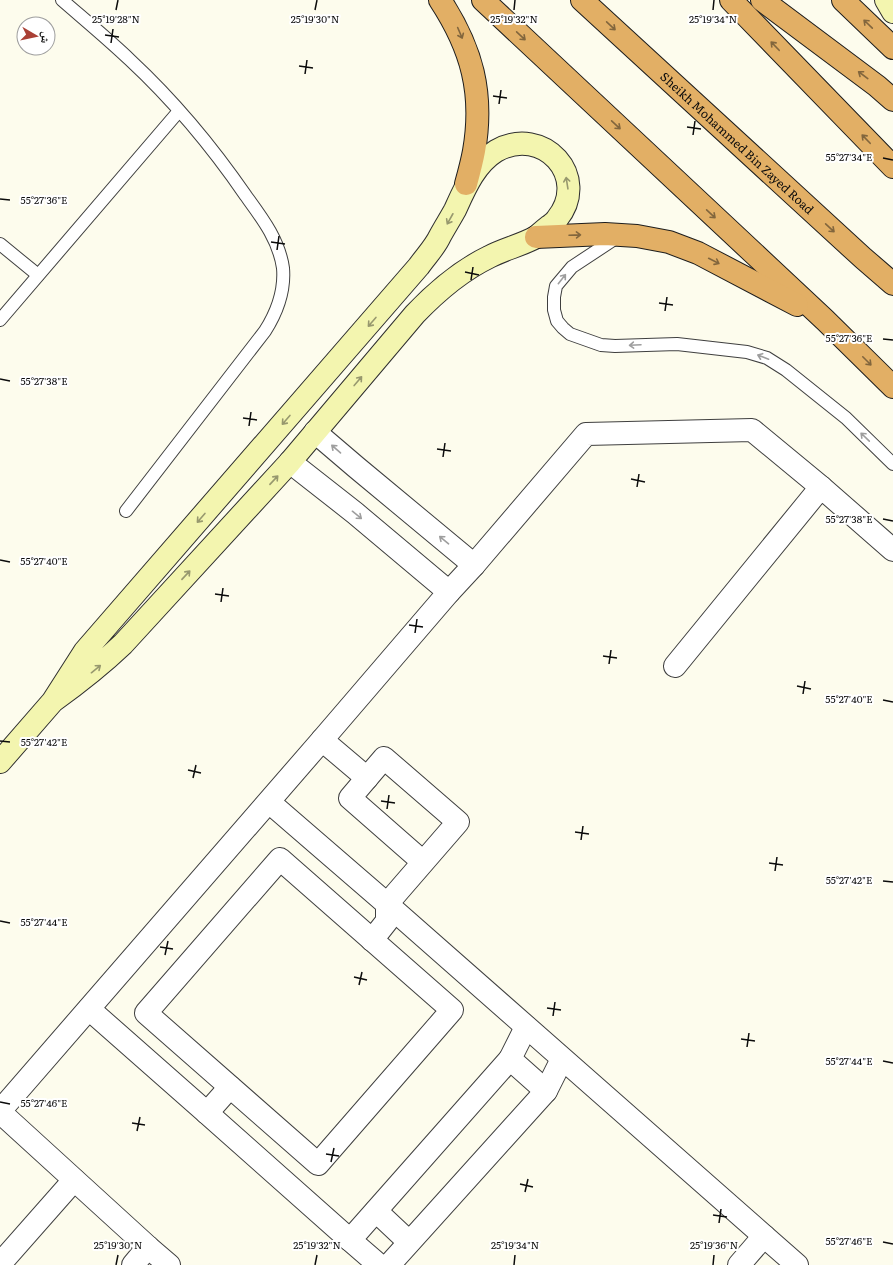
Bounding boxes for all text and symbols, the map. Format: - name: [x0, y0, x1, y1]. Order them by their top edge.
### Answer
- text: 25°19'28"N: [92, 11, 140, 26]
- text: 25°19'30"N: [291, 11, 339, 26]
- text: 25°19'32"N: [490, 11, 538, 26]
- text: 25°19'34"N: [689, 11, 737, 26]
- north arrow: [16, 16, 56, 56]
- one-way arrow: [863, 19, 873, 29]
- one-way arrow: [606, 22, 616, 31]
- one-way arrow: [457, 27, 464, 39]
- text: ش: [37, 31, 56, 45]
- one-way arrow: [516, 31, 526, 40]
- one-way arrow: [771, 41, 780, 51]
- street label: Sheikh Mohammed Bin Zayed Road: [657, 67, 819, 218]
- one-way arrow: [857, 71, 868, 80]
- one-way arrow: [611, 120, 621, 129]
- one-way arrow: [861, 134, 871, 144]
- text: 55°27'34"E: [826, 149, 872, 164]
- one-way arrow: [563, 177, 571, 190]
- text: 55°27'36"E: [21, 192, 67, 207]
- one-way arrow: [706, 209, 716, 219]
- one-way arrow: [445, 213, 453, 225]
- one-way arrow: [825, 224, 835, 233]
- one-way arrow: [568, 232, 581, 239]
- one-way arrow: [708, 258, 720, 266]
- one-way arrow: [558, 273, 566, 284]
- one-way arrow: [367, 317, 376, 327]
- text: 55°27'36"E: [826, 330, 872, 345]
- one-way arrow: [629, 341, 642, 348]
- one-way arrow: [758, 353, 770, 361]
- one-way arrow: [862, 356, 872, 366]
- text: 55°27'38"E: [21, 373, 68, 388]
- one-way arrow: [354, 376, 363, 386]
- one-way arrow: [282, 415, 291, 426]
- one-way arrow: [860, 432, 870, 442]
- one-way arrow: [330, 445, 341, 454]
- one-way arrow: [269, 475, 278, 485]
- one-way arrow: [352, 511, 362, 520]
- text: 55°27'38"E: [826, 511, 873, 526]
- one-way arrow: [196, 513, 205, 524]
- one-way arrow: [438, 536, 449, 545]
- text: 55°27'40"E: [20, 553, 68, 568]
- one-way arrow: [181, 570, 190, 581]
- one-way arrow: [90, 665, 101, 674]
- text: 55°27'40"E: [825, 691, 873, 706]
- text: 55°27'42"E: [21, 734, 67, 749]
- text: 55°27'42"E: [826, 872, 872, 887]
- text: 55°27'44"E: [20, 914, 68, 929]
- text: 55°27'44"E: [825, 1053, 873, 1068]
- text: 55°27'46"E: [21, 1095, 67, 1110]
- text: 55°27'46"E: [826, 1233, 872, 1248]
- text: 25°19'30"N: [94, 1237, 142, 1252]
- text: 25°19'32"N: [293, 1237, 341, 1252]
- text: 25°19'34"N: [491, 1237, 539, 1252]
- text: 25°19'36"N: [690, 1237, 738, 1252]

